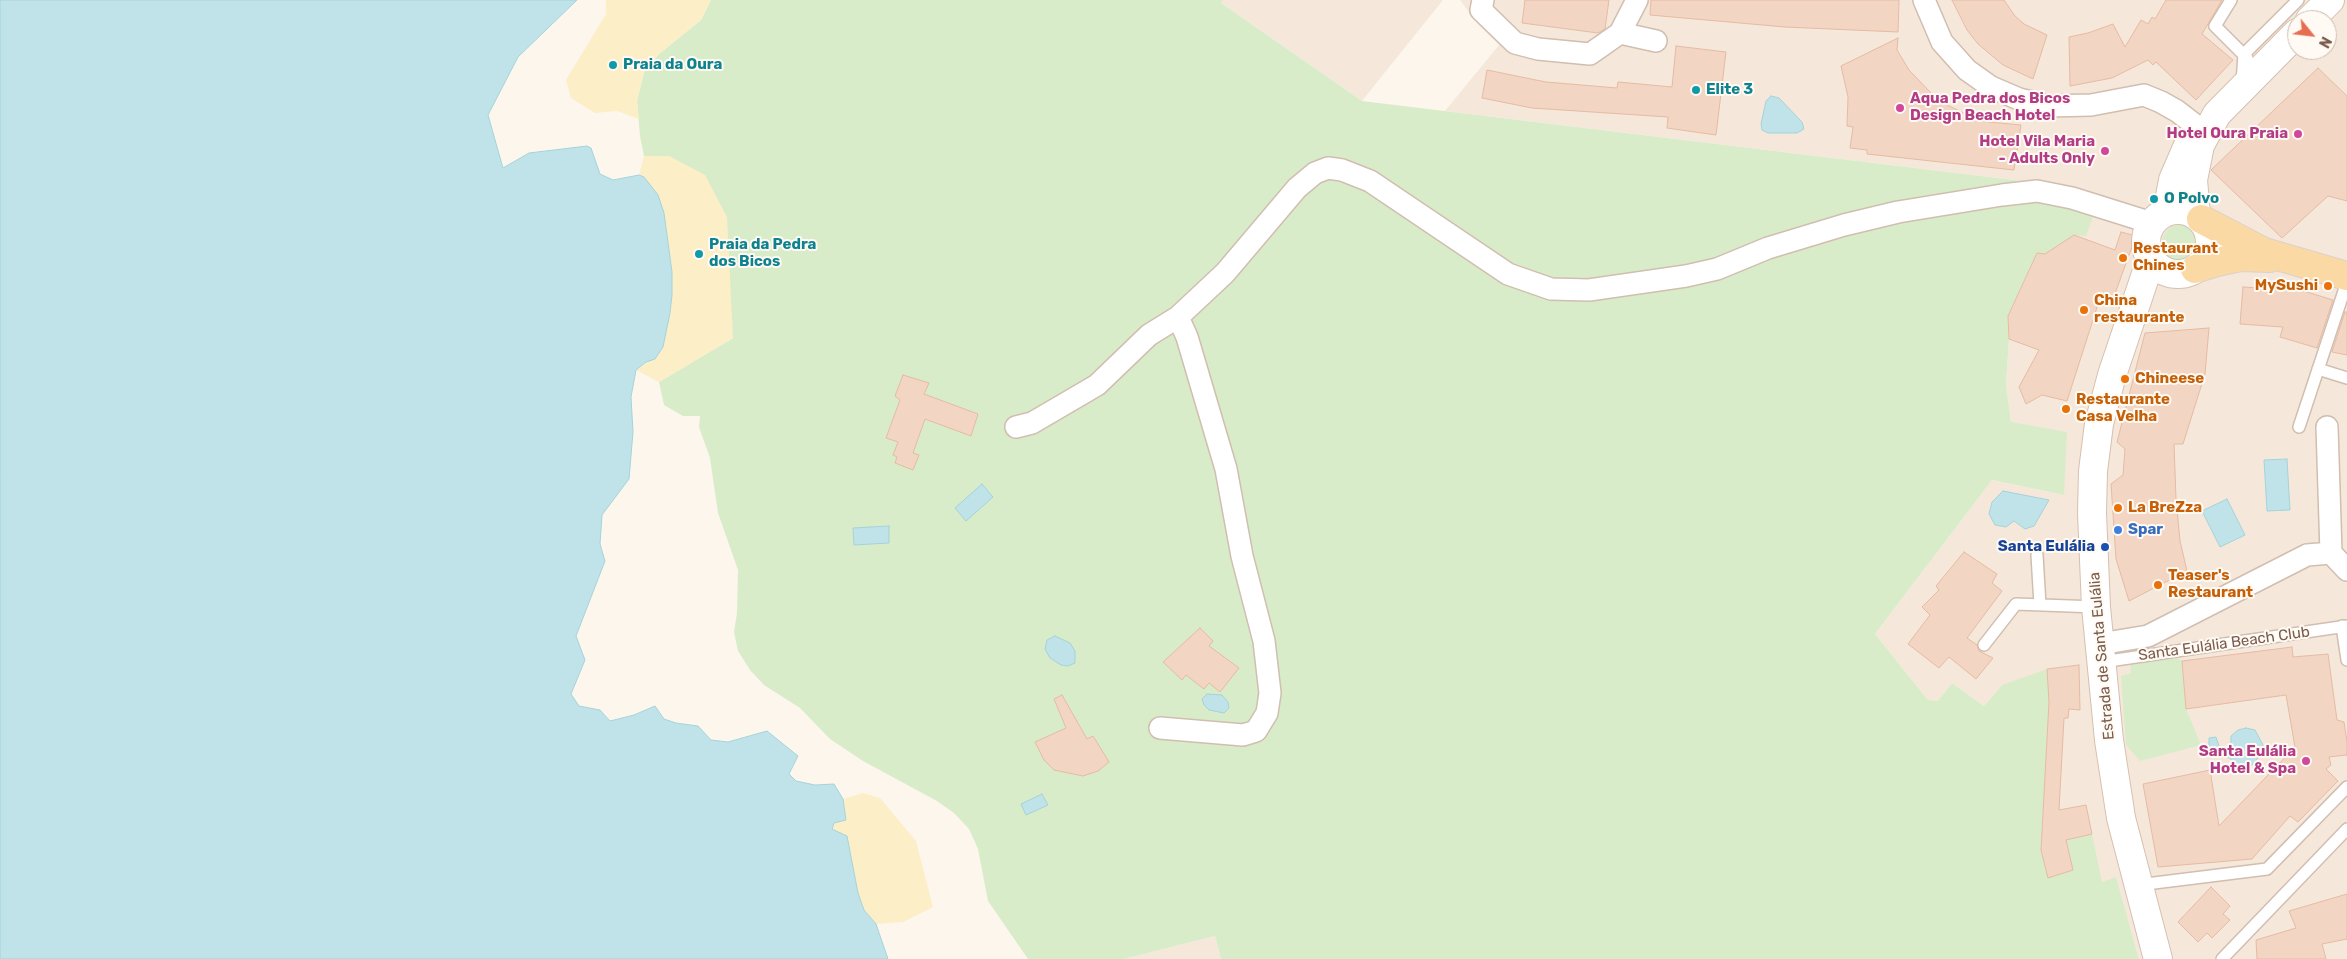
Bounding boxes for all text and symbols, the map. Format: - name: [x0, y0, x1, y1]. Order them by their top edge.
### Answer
- north arrow: [2287, 10, 2337, 60]
- text: N: [2315, 33, 2335, 51]
- place label: Praia da Oura: [623, 56, 722, 74]
- marker: Praia da Oura: [607, 59, 619, 71]
- place label: Elite 3: [1706, 81, 1753, 99]
- marker: Elite 3: [1690, 84, 1702, 96]
- place label: Aqua Pedra dos Bicos Design Beach Hotel: [1910, 90, 2070, 125]
- marker: Aqua Pedra dos Bicos Design Beach Hotel: [1894, 102, 1906, 114]
- place label: Hotel Oura Praia: [2166, 125, 2288, 143]
- marker: Hotel Oura Praia: [2292, 128, 2304, 140]
- place label: Hotel Vila Maria - Adults Only: [1979, 133, 2095, 168]
- marker: Hotel Vila Maria - Adults Only: [2099, 145, 2111, 157]
- place label: O Polvo: [2164, 190, 2219, 208]
- marker: O Polvo: [2148, 193, 2160, 205]
- place label: Praia da Pedra dos Bicos: [709, 236, 816, 271]
- place label: Restaurant Chines: [2133, 240, 2218, 275]
- marker: Praia da Pedra dos Bicos: [693, 248, 705, 260]
- marker: Restaurant Chines: [2117, 252, 2129, 264]
- place label: MySushi: [2255, 277, 2318, 295]
- marker: MySushi: [2322, 280, 2334, 292]
- place label: China restaurante: [2094, 292, 2184, 327]
- marker: China restaurante: [2078, 304, 2090, 316]
- place label: Chineese: [2135, 370, 2204, 388]
- marker: Chineese: [2119, 373, 2131, 385]
- place label: Restaurante Casa Velha: [2076, 391, 2170, 426]
- marker: Restaurante Casa Velha: [2060, 403, 2072, 415]
- place label: La BreZza: [2128, 499, 2202, 517]
- marker: La BreZza: [2112, 502, 2124, 514]
- place label: Spar: [2128, 521, 2163, 539]
- marker: Spar: [2112, 524, 2124, 536]
- place label: Santa Eulália: [1998, 538, 2095, 556]
- marker: Santa Eulália: [2099, 541, 2111, 553]
- place label: Teaser's Restaurant: [2168, 567, 2253, 602]
- street label: Estrada de Santa Eulália: [2086, 571, 2118, 741]
- marker: Teaser's Restaurant: [2152, 579, 2164, 591]
- street label: Santa Eulália Beach Club: [2137, 623, 2311, 665]
- place label: Santa Eulália Hotel & Spa: [2199, 743, 2296, 778]
- marker: Santa Eulália Hotel & Spa: [2300, 755, 2312, 767]

